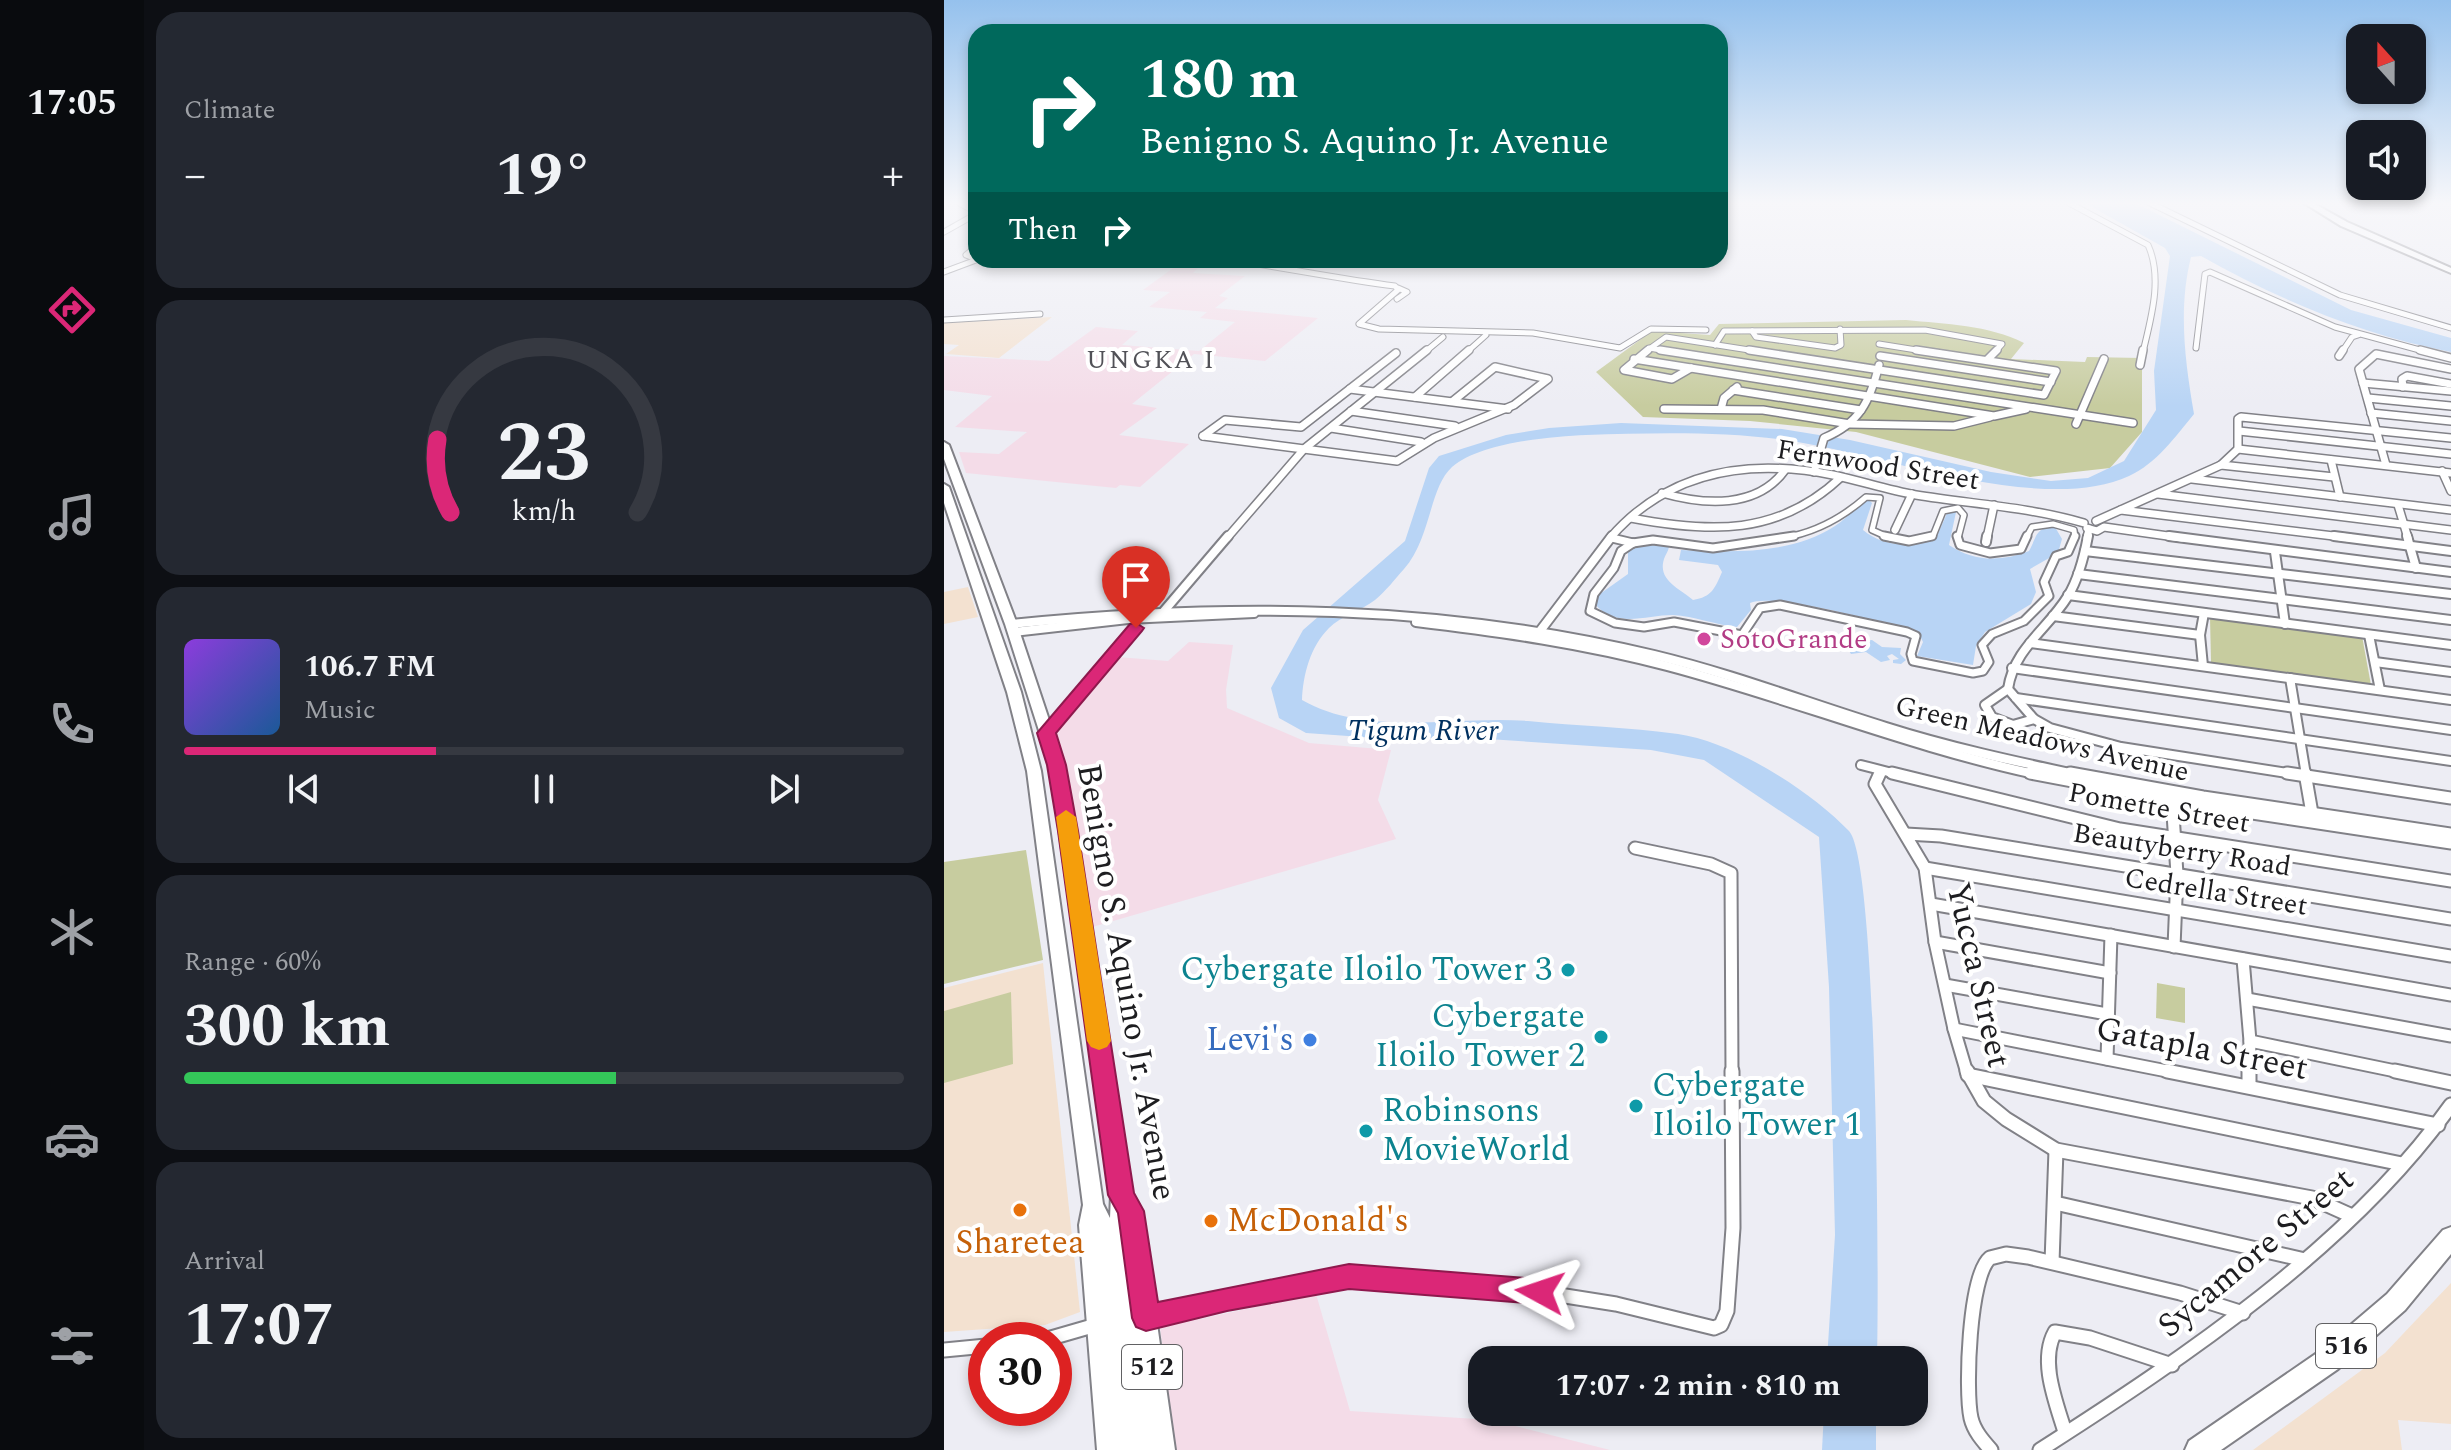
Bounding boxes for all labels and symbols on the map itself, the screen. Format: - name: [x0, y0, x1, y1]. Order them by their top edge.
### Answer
- north arrow: [2346, 24, 2426, 104]
- district label: UNGKA I: [1086, 340, 1216, 380]
- street label: Fernwood Street: [1774, 428, 1983, 502]
- pin: [1102, 546, 1170, 628]
- place label: SotoGrande: [1720, 618, 1868, 661]
- marker: SotoGrande: [1695, 630, 1713, 648]
- street label: Green Meadows Avenue: [1891, 684, 2193, 794]
- water label: Tigum River: [1347, 708, 1499, 754]
- street label: Benigno S. Aquino Jr. Avenue: [1062, 759, 1190, 1205]
- street label: Pomette Street: [2065, 771, 2253, 845]
- street label: Beautyberry Road: [2070, 812, 2294, 888]
- street label: Cedrella Street: [2121, 856, 2311, 928]
- street label: Yucca Street: [1931, 877, 2025, 1073]
- place label: Cybergate Iloilo Tower 3: [1180, 944, 1552, 996]
- marker: Cybergate Iloilo Tower 3: [1559, 961, 1577, 979]
- place label: Cybergate Iloilo Tower 2: [1375, 991, 1585, 1082]
- street label: Gatapla Street: [2092, 1003, 2312, 1095]
- place label: Levi's: [1206, 1014, 1294, 1066]
- marker: Cybergate Iloilo Tower 2: [1592, 1028, 1610, 1046]
- marker: Levi's: [1301, 1031, 1319, 1049]
- place label: Cybergate Iloilo Tower 1: [1652, 1060, 1862, 1151]
- place label: Robinsons MovieWorld: [1382, 1085, 1570, 1176]
- marker: Cybergate Iloilo Tower 1: [1627, 1097, 1645, 1115]
- marker: Robinsons MovieWorld: [1357, 1122, 1375, 1140]
- street label: Sycamore Street: [2146, 1155, 2366, 1351]
- place label: McDonald's: [1227, 1195, 1409, 1247]
- marker: Sharetea: [1011, 1201, 1029, 1219]
- marker: McDonald's: [1202, 1212, 1220, 1230]
- place label: Sharetea: [955, 1217, 1085, 1269]
- position arrow: [1498, 1250, 1582, 1334]
- speed limit sign: 30: [968, 1322, 1072, 1426]
- road number: 516: [2316, 1324, 2376, 1368]
- road number: 512: [1122, 1345, 1182, 1389]

